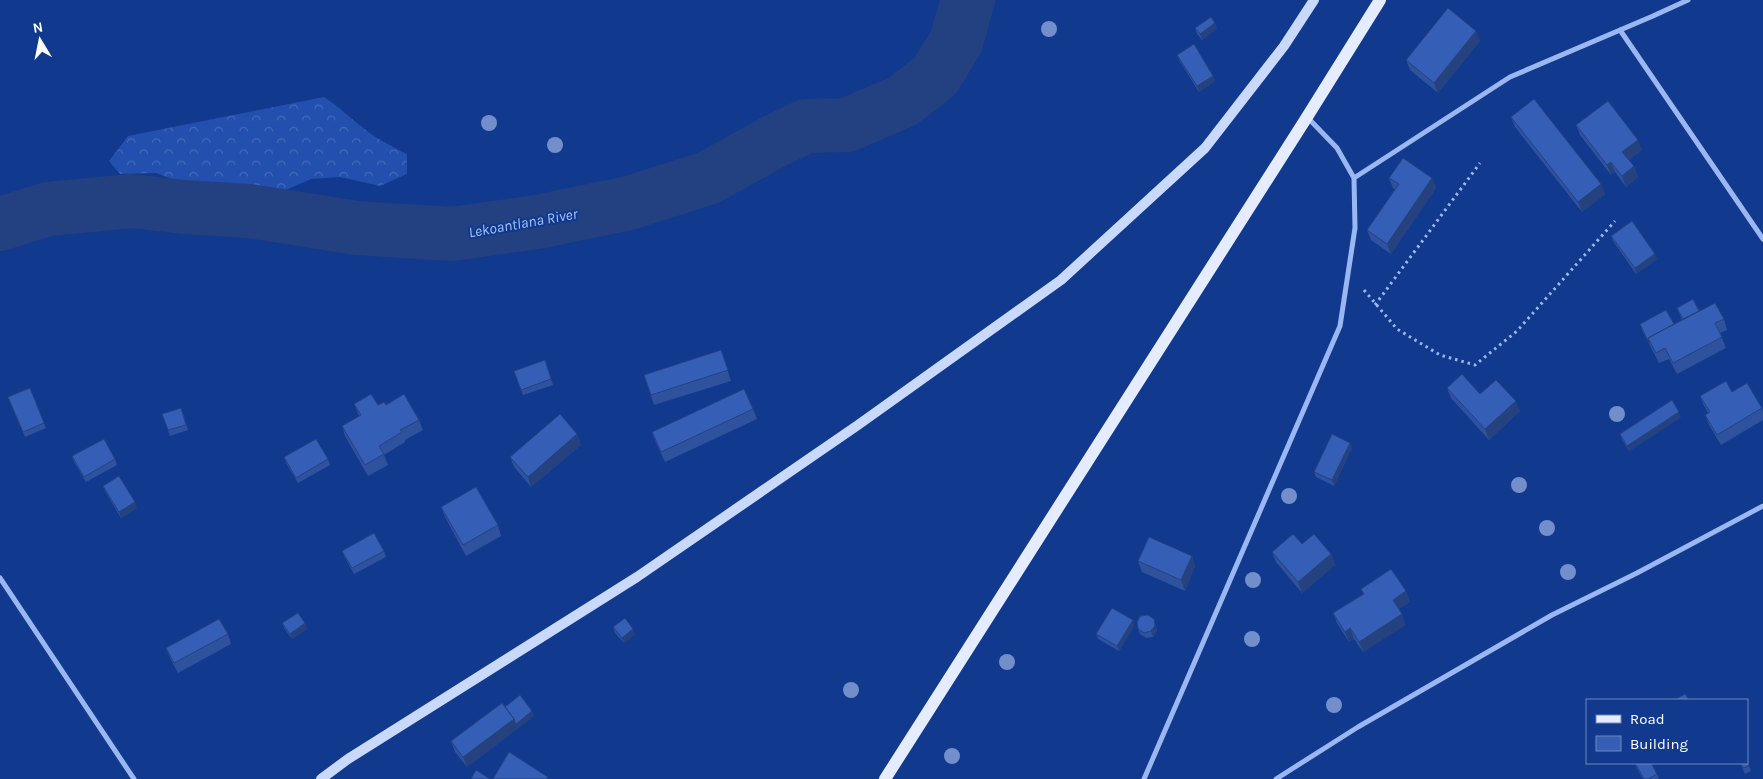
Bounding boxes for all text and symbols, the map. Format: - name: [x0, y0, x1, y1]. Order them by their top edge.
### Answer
- north arrow: [15, 15, 65, 65]
- text: N: [31, 18, 44, 37]
- water label: Lekoantlana River: [467, 204, 580, 241]
- legend: [1586, 699, 1748, 764]
- text: Road: [1630, 710, 1665, 728]
- text: Building: [1630, 735, 1688, 753]

